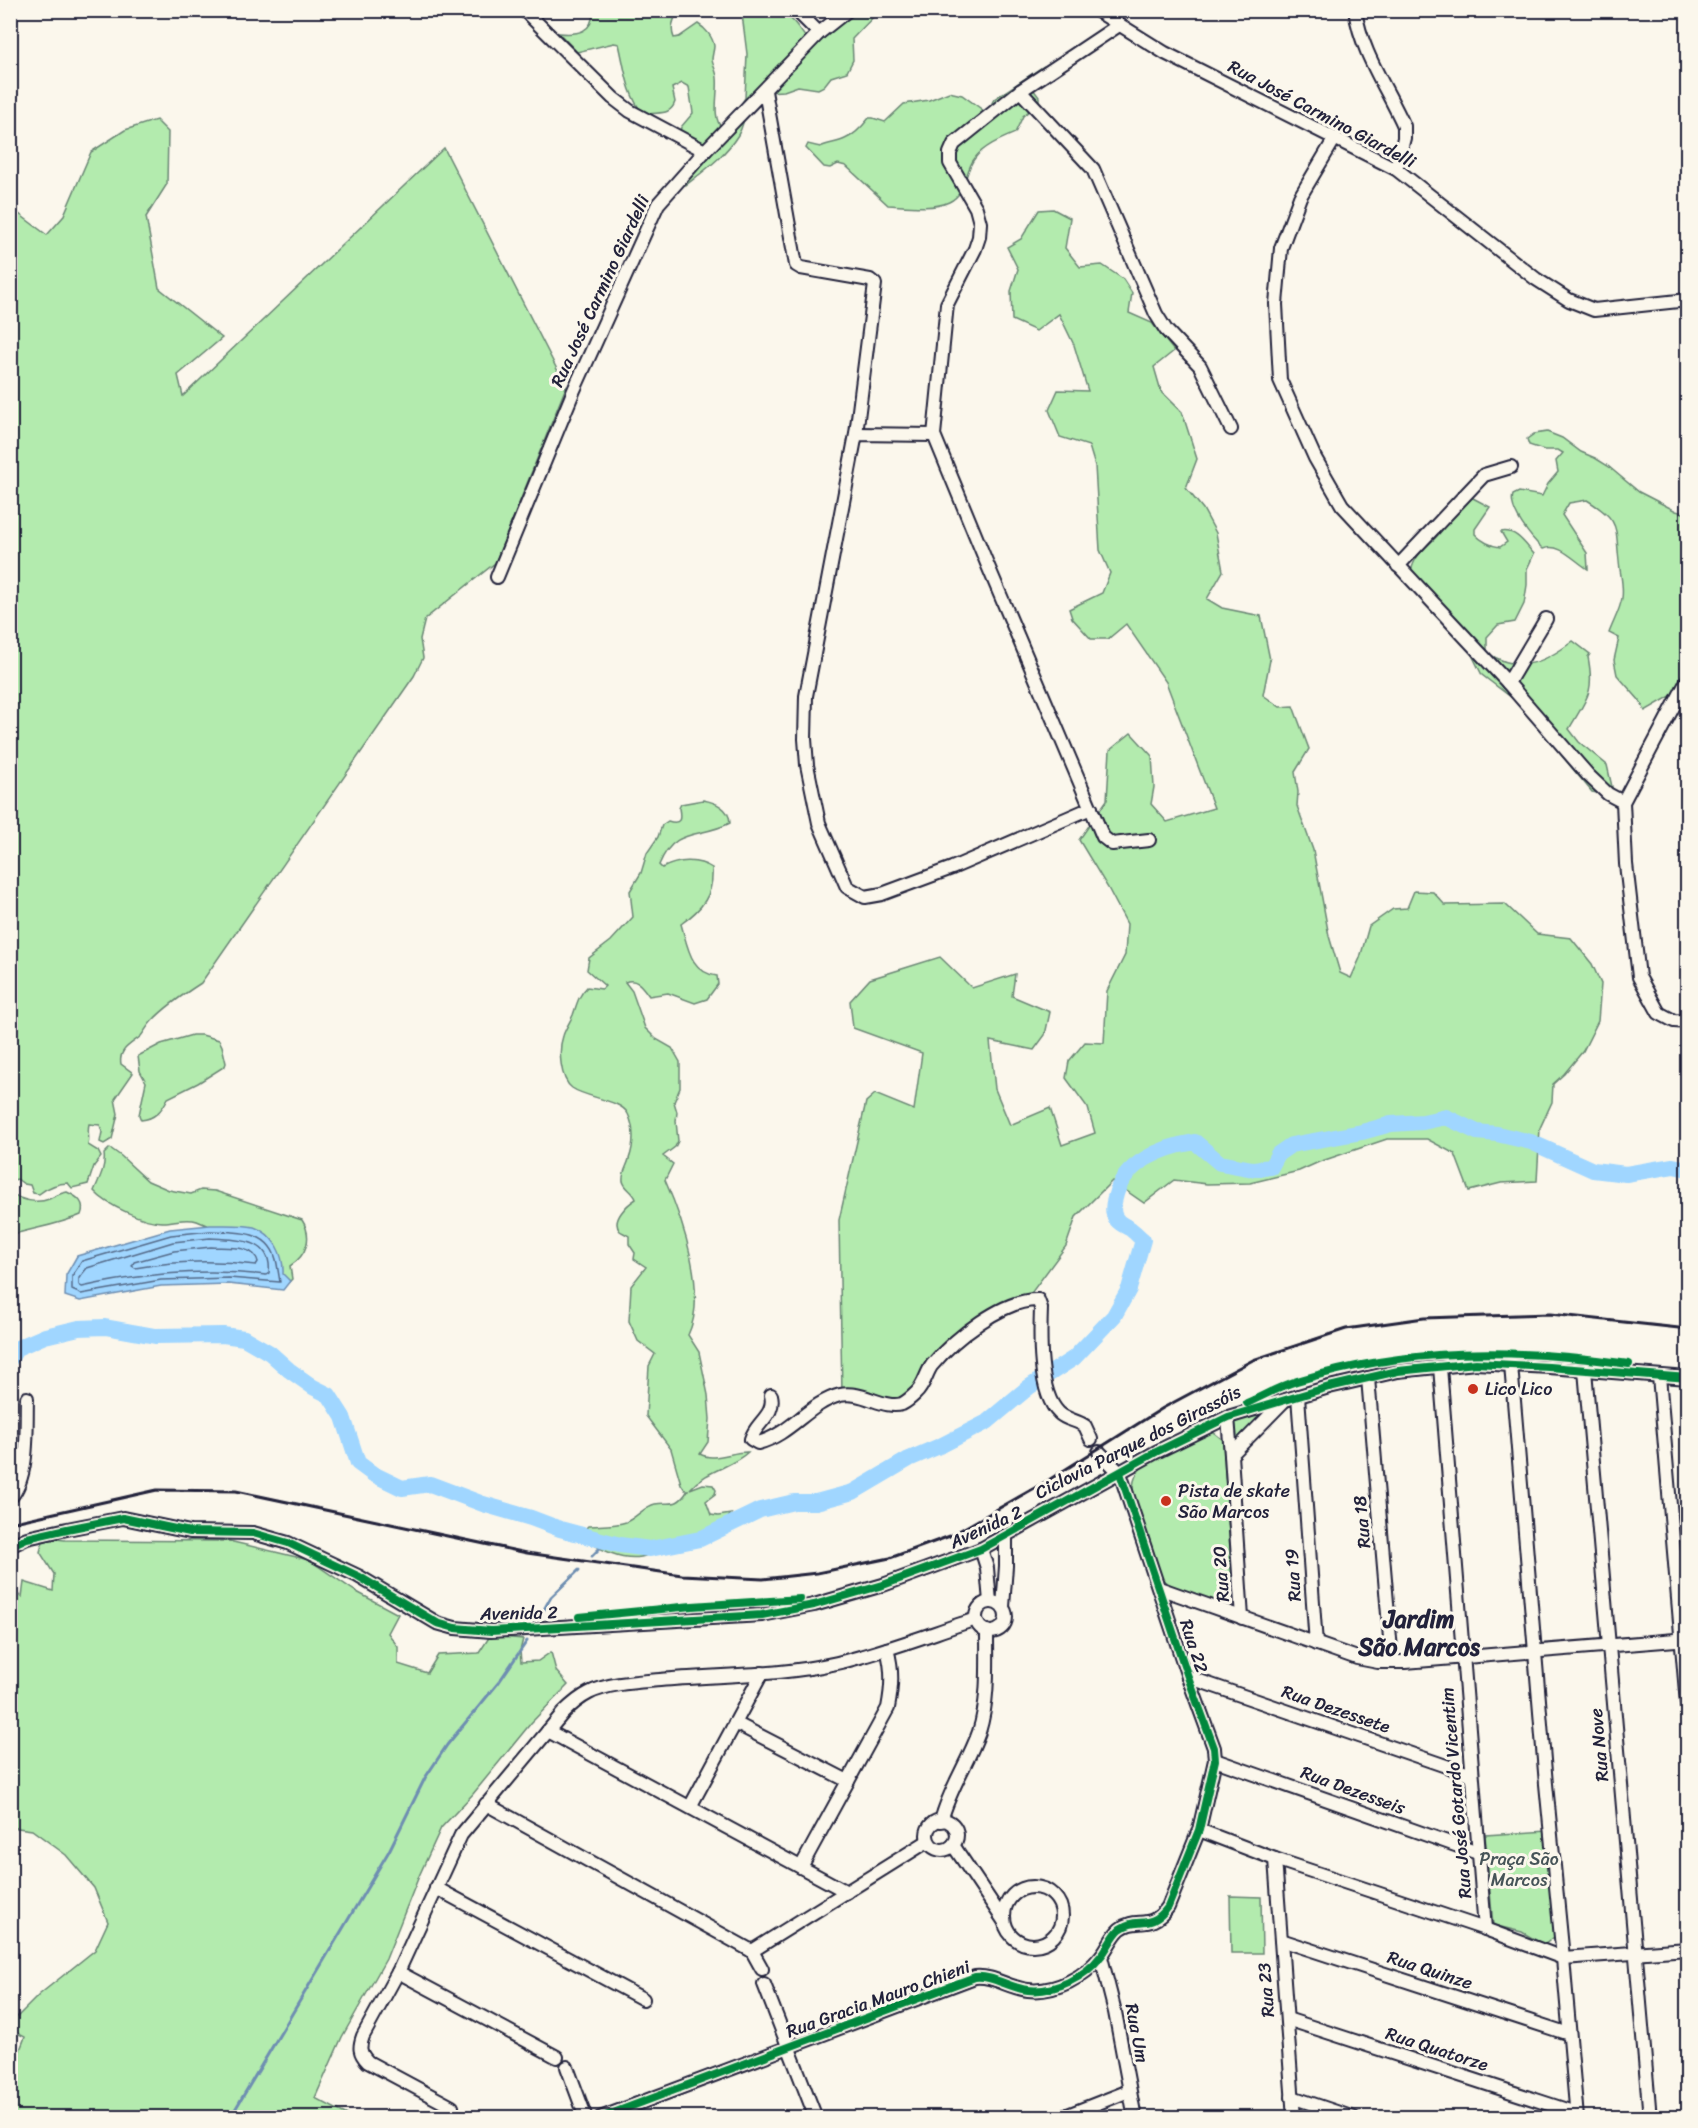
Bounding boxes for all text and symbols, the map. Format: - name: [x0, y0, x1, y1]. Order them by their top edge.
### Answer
- street label: Rua José Carmino Giardelli: [1222, 51, 1423, 178]
- street label: Rua José Carmino Giardelli: [541, 189, 659, 393]
- place label: Lico Lico: [1485, 1373, 1553, 1405]
- street label: Ciclovia Parque dos Girassóis: [1029, 1376, 1248, 1508]
- marker: Lico Lico: [1466, 1382, 1480, 1396]
- place label: Pista de skate São Marcos: [1178, 1475, 1290, 1528]
- marker: Pista de skate São Marcos: [1159, 1494, 1173, 1508]
- street label: Rua 18: [1344, 1494, 1380, 1550]
- street label: Avenida 2: [943, 1496, 1028, 1558]
- street label: Rua 20: [1203, 1545, 1239, 1603]
- street label: Rua 19: [1275, 1547, 1311, 1603]
- street label: Avenida 2: [479, 1596, 558, 1630]
- district label: Jardim São Marcos: [1357, 1598, 1481, 1668]
- street label: Rua 22: [1170, 1615, 1218, 1677]
- street label: Rua Dezessete: [1277, 1675, 1395, 1743]
- street label: Rua José Gotardo Vicentim: [1431, 1686, 1481, 1900]
- street label: Rua Nove: [1580, 1707, 1618, 1783]
- street label: Rua Dezesseis: [1296, 1756, 1411, 1824]
- park label: Praça São Marcos: [1479, 1843, 1559, 1896]
- street label: Rua Quinze: [1383, 1941, 1477, 1999]
- street label: Rua Gracia Mauro Chieni: [781, 1950, 975, 2047]
- street label: Rua 23: [1248, 1962, 1284, 2018]
- street label: Rua Um: [1116, 2000, 1158, 2066]
- street label: Rua Quatorze: [1382, 2017, 1493, 2081]

